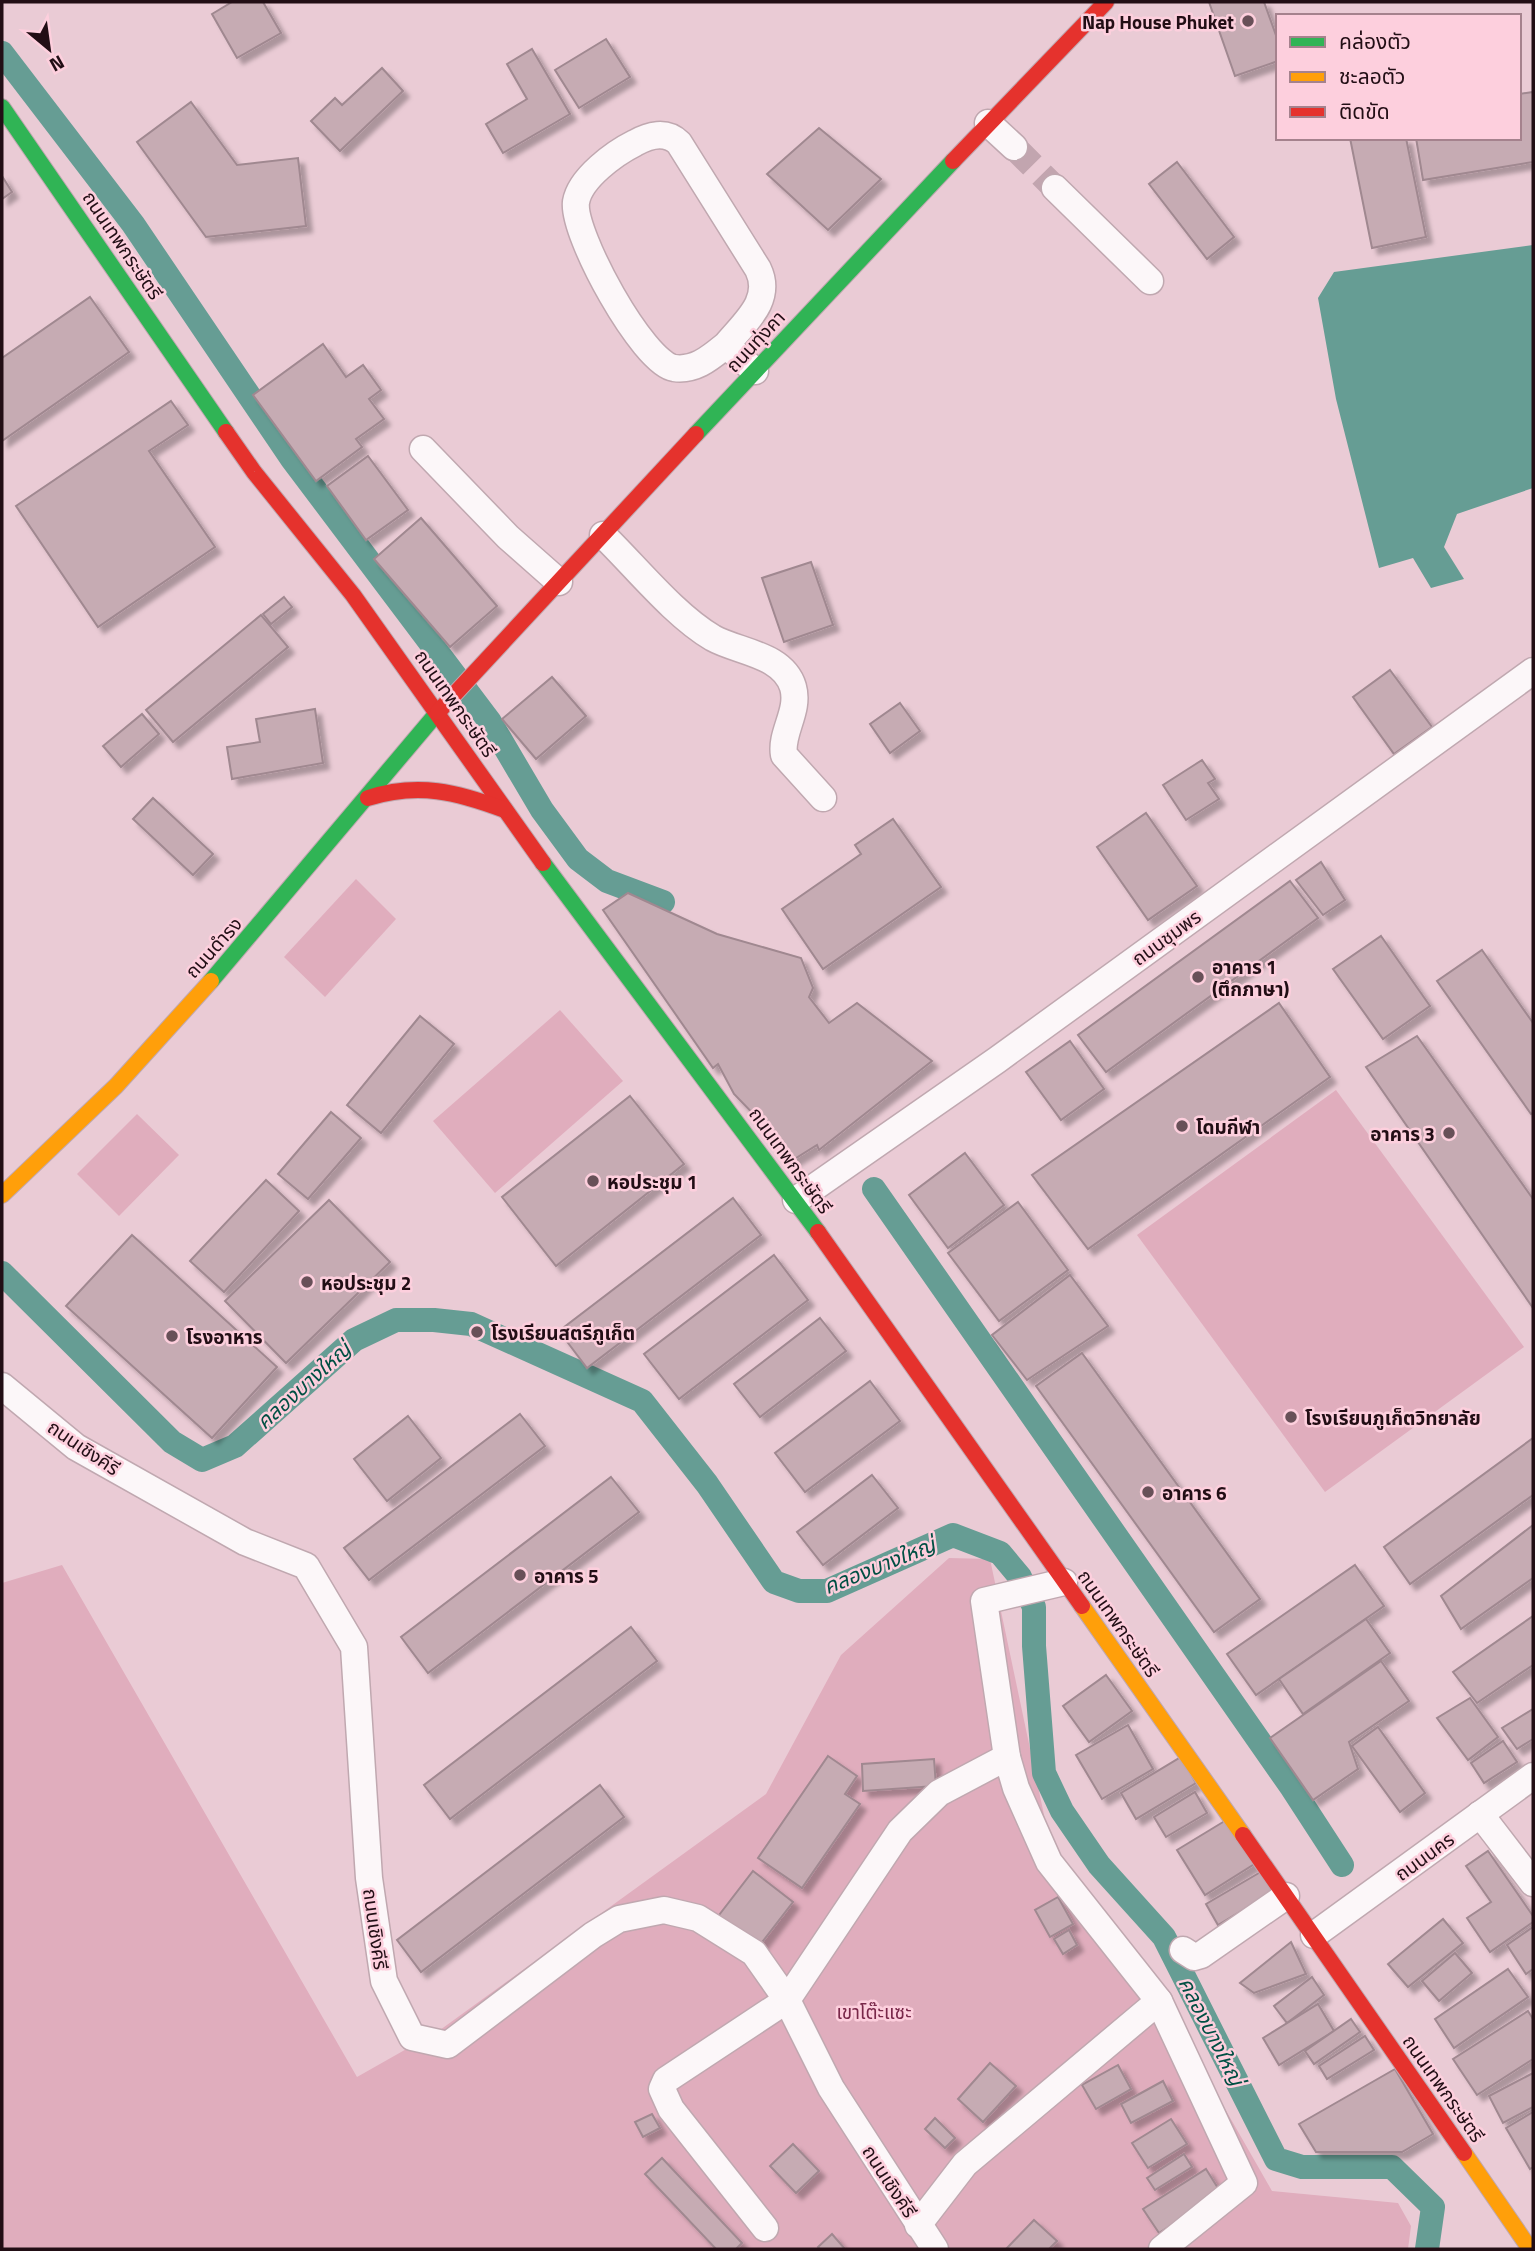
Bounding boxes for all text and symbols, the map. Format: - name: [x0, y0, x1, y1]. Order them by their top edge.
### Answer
- place label: Nap House Phuket: [1082, 7, 1234, 36]
- marker: Nap House Phuket: [1240, 13, 1256, 29]
- north arrow: [14, 14, 84, 84]
- legend: [1276, 14, 1521, 140]
- text: คล่องตัว: [1339, 25, 1411, 57]
- text: N: [45, 48, 70, 80]
- text: ชะลอตัว: [1339, 60, 1405, 92]
- text: ติดขัด: [1339, 95, 1390, 127]
- street label: ถนนเทพกระษัตรี: [76, 185, 170, 305]
- street label: ถนนทุ่งคา: [719, 303, 791, 379]
- street label: ถนนเทพกระษัตรี: [408, 643, 504, 763]
- street label: ถนนชุมพร: [1125, 902, 1207, 972]
- street label: ถนนดำรง: [178, 910, 248, 984]
- place label: อาคาร 1 (ตึกภาษา): [1212, 952, 1290, 1003]
- marker: อาคาร 1 (ตึกภาษา): [1190, 969, 1206, 985]
- street label: ถนนเทพกระษัตรี: [742, 1101, 840, 1219]
- place label: โดมกีฬา: [1196, 1112, 1260, 1141]
- marker: โดมกีฬา: [1174, 1118, 1190, 1134]
- place label: อาคาร 3: [1370, 1119, 1435, 1148]
- marker: อาคาร 3: [1441, 1125, 1457, 1141]
- place label: หอประชุม 1: [607, 1167, 697, 1196]
- marker: หอประชุม 1: [585, 1173, 601, 1189]
- place label: หอประชุม 2: [321, 1268, 411, 1297]
- marker: หอประชุม 2: [299, 1274, 315, 1290]
- place label: โรงเรียนสตรีภูเก็ต: [491, 1318, 635, 1347]
- place label: โรงอาหาร: [186, 1322, 263, 1351]
- marker: โรงเรียนสตรีภูเก็ต: [469, 1324, 485, 1340]
- marker: โรงอาหาร: [164, 1328, 180, 1344]
- water label: คลองบางใหญ่: [248, 1332, 360, 1436]
- place label: โรงเรียนภูเก็ตวิทยาลัย: [1305, 1403, 1481, 1432]
- marker: โรงเรียนภูเก็ตวิทยาลัย: [1283, 1409, 1299, 1425]
- street label: ถนนเชิงคีรี: [42, 1412, 126, 1482]
- place label: อาคาร 6: [1162, 1478, 1227, 1507]
- marker: อาคาร 6: [1140, 1484, 1156, 1500]
- water label: คลองบางใหญ่: [818, 1527, 943, 1602]
- place label: อาคาร 5: [534, 1561, 599, 1590]
- street label: ถนนเทพกระษัตรี: [1071, 1563, 1167, 1683]
- marker: อาคาร 5: [512, 1567, 528, 1583]
- street label: ถนนนคร: [1388, 1824, 1460, 1888]
- street label: ถนนเชิงคีรี: [356, 1887, 396, 1971]
- water label: คลองบางใหญ่: [1171, 1971, 1254, 2094]
- park label: เขาโต๊ะแซะ: [836, 1997, 912, 2026]
- street label: ถนนเทพกระษัตรี: [1396, 2028, 1492, 2148]
- street label: ถนนเชิงคีรี: [856, 2139, 924, 2223]

